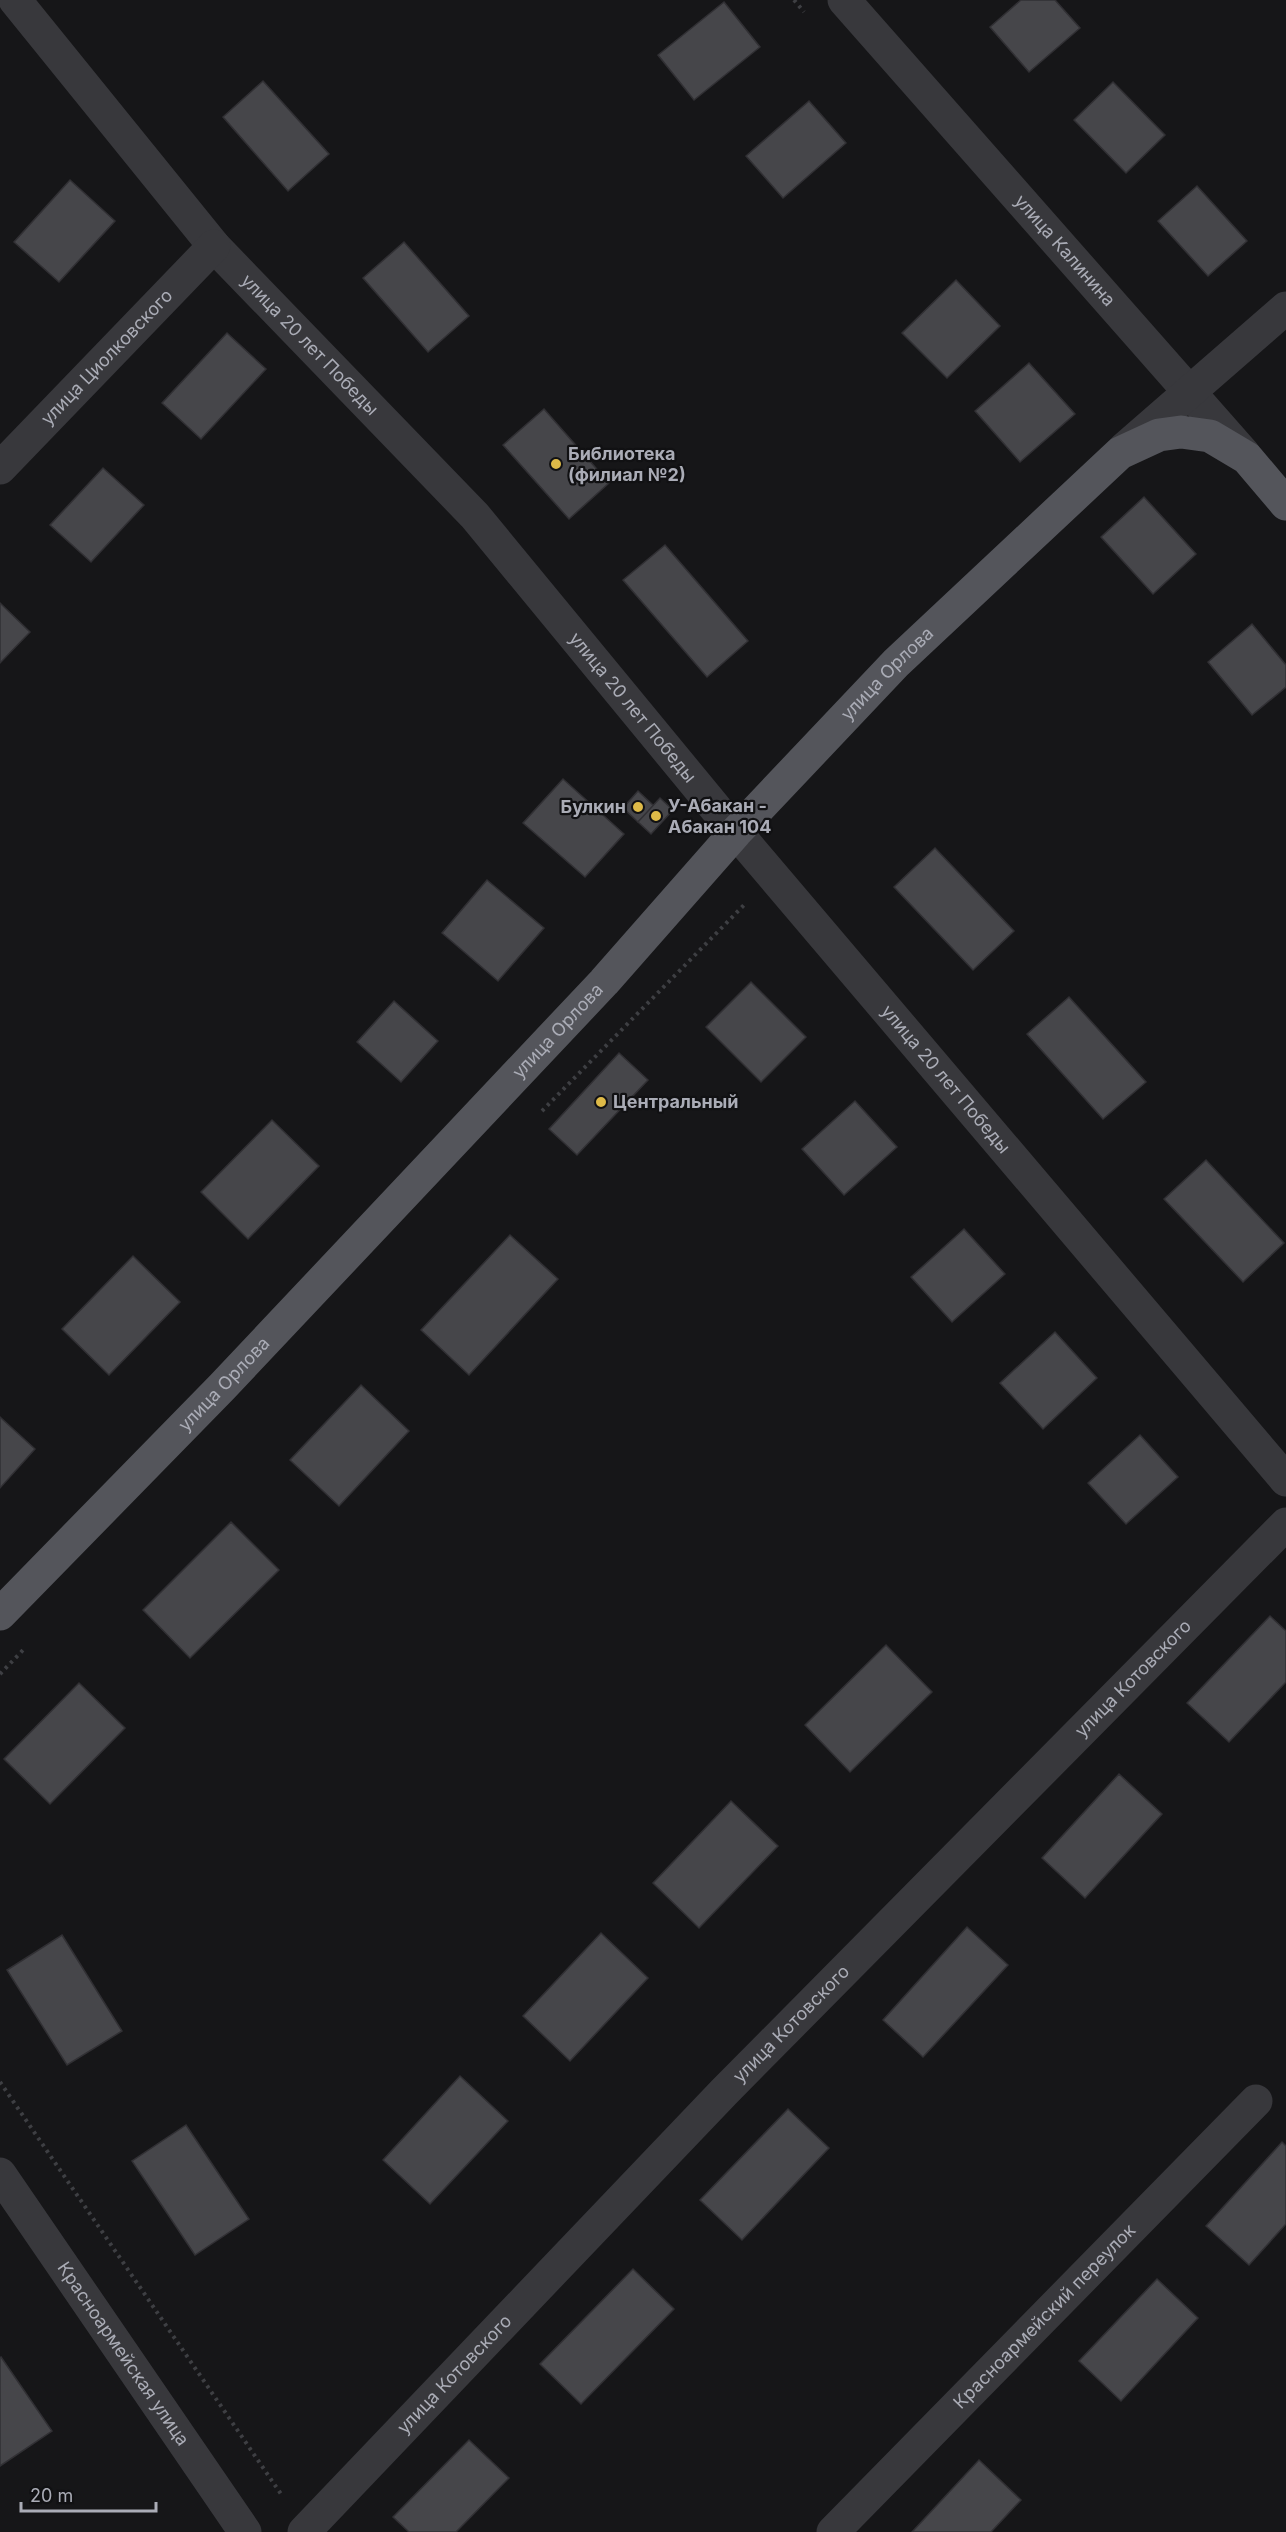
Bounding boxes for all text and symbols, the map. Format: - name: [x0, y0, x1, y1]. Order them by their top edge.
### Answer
- street label: улица Калинина: [1011, 190, 1120, 310]
- street label: улица 20 лет Победы: [237, 270, 383, 419]
- street label: улица Циолковского: [36, 285, 177, 429]
- place label: Библиотека (филиал №2): [568, 443, 686, 485]
- marker: Библиотека (филиал №2): [549, 457, 563, 471]
- street label: улица Орлова: [836, 623, 937, 724]
- street label: улица 20 лет Победы: [565, 628, 701, 786]
- place label: У-Абакан - Абакан 104: [668, 795, 771, 837]
- place label: Булкин: [561, 796, 626, 817]
- marker: Булкин: [631, 800, 645, 814]
- marker: У-Абакан - Абакан 104: [649, 809, 663, 823]
- street label: улица Орлова: [508, 979, 607, 1082]
- street label: улица 20 лет Победы: [877, 1001, 1015, 1157]
- place label: Центральный: [613, 1091, 738, 1112]
- marker: Центральный: [594, 1095, 608, 1109]
- street label: улица Орлова: [174, 1332, 274, 1435]
- street label: улица Котовского: [1070, 1615, 1195, 1741]
- street label: улица Котовского: [729, 1961, 853, 2087]
- street label: Красноармейский переулок: [949, 2219, 1140, 2413]
- street label: Красноармейская улица: [53, 2258, 194, 2449]
- street label: улица Котовского: [393, 2310, 516, 2438]
- scale bar: [21, 2475, 156, 2513]
- text: 20 m: [30, 2485, 73, 2506]

